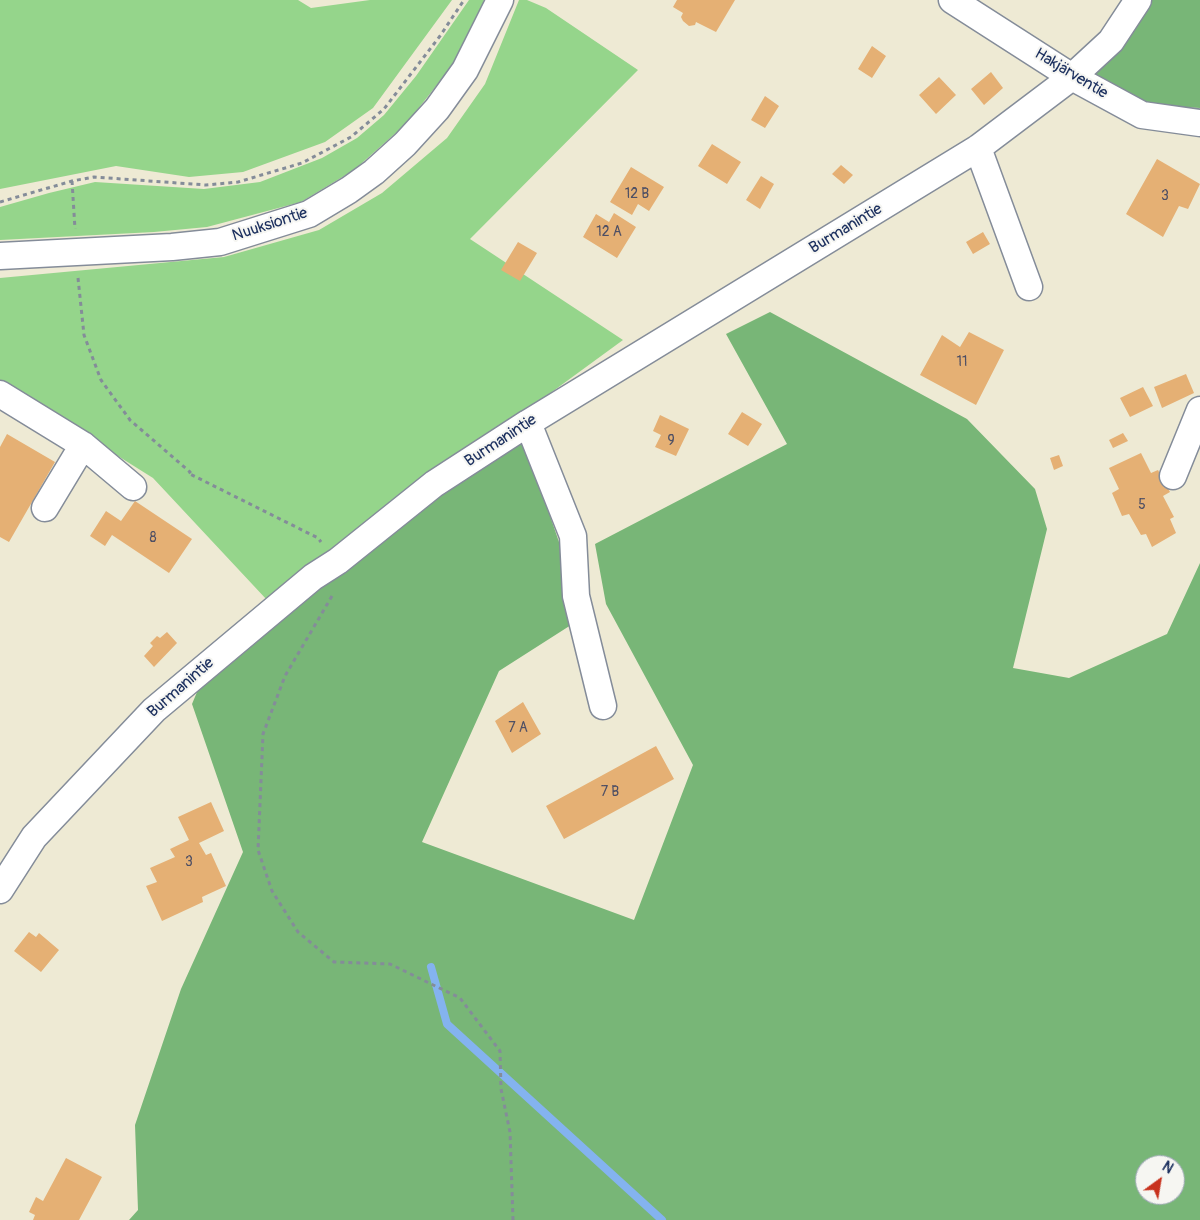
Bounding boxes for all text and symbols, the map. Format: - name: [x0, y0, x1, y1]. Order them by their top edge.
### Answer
- street label: Hakjärventie: [1031, 45, 1111, 103]
- house number: 12 B: [625, 186, 649, 202]
- house number: 3: [1161, 188, 1169, 204]
- street label: Burmanintie: [806, 200, 886, 258]
- street label: Nuuksiontie: [230, 204, 310, 246]
- house number: 12 A: [596, 224, 622, 240]
- house number: 11: [957, 354, 967, 370]
- street label: Burmanintie: [461, 411, 541, 471]
- house number: 9: [667, 433, 675, 449]
- house number: 5: [1138, 497, 1146, 513]
- house number: 8: [149, 530, 157, 546]
- street label: Burmanintie: [144, 654, 218, 722]
- house number: 7 A: [508, 720, 528, 736]
- house number: 7 B: [601, 784, 619, 800]
- house number: 3: [185, 854, 193, 870]
- north arrow: [1135, 1155, 1185, 1205]
- text: N: [1159, 1158, 1176, 1177]

